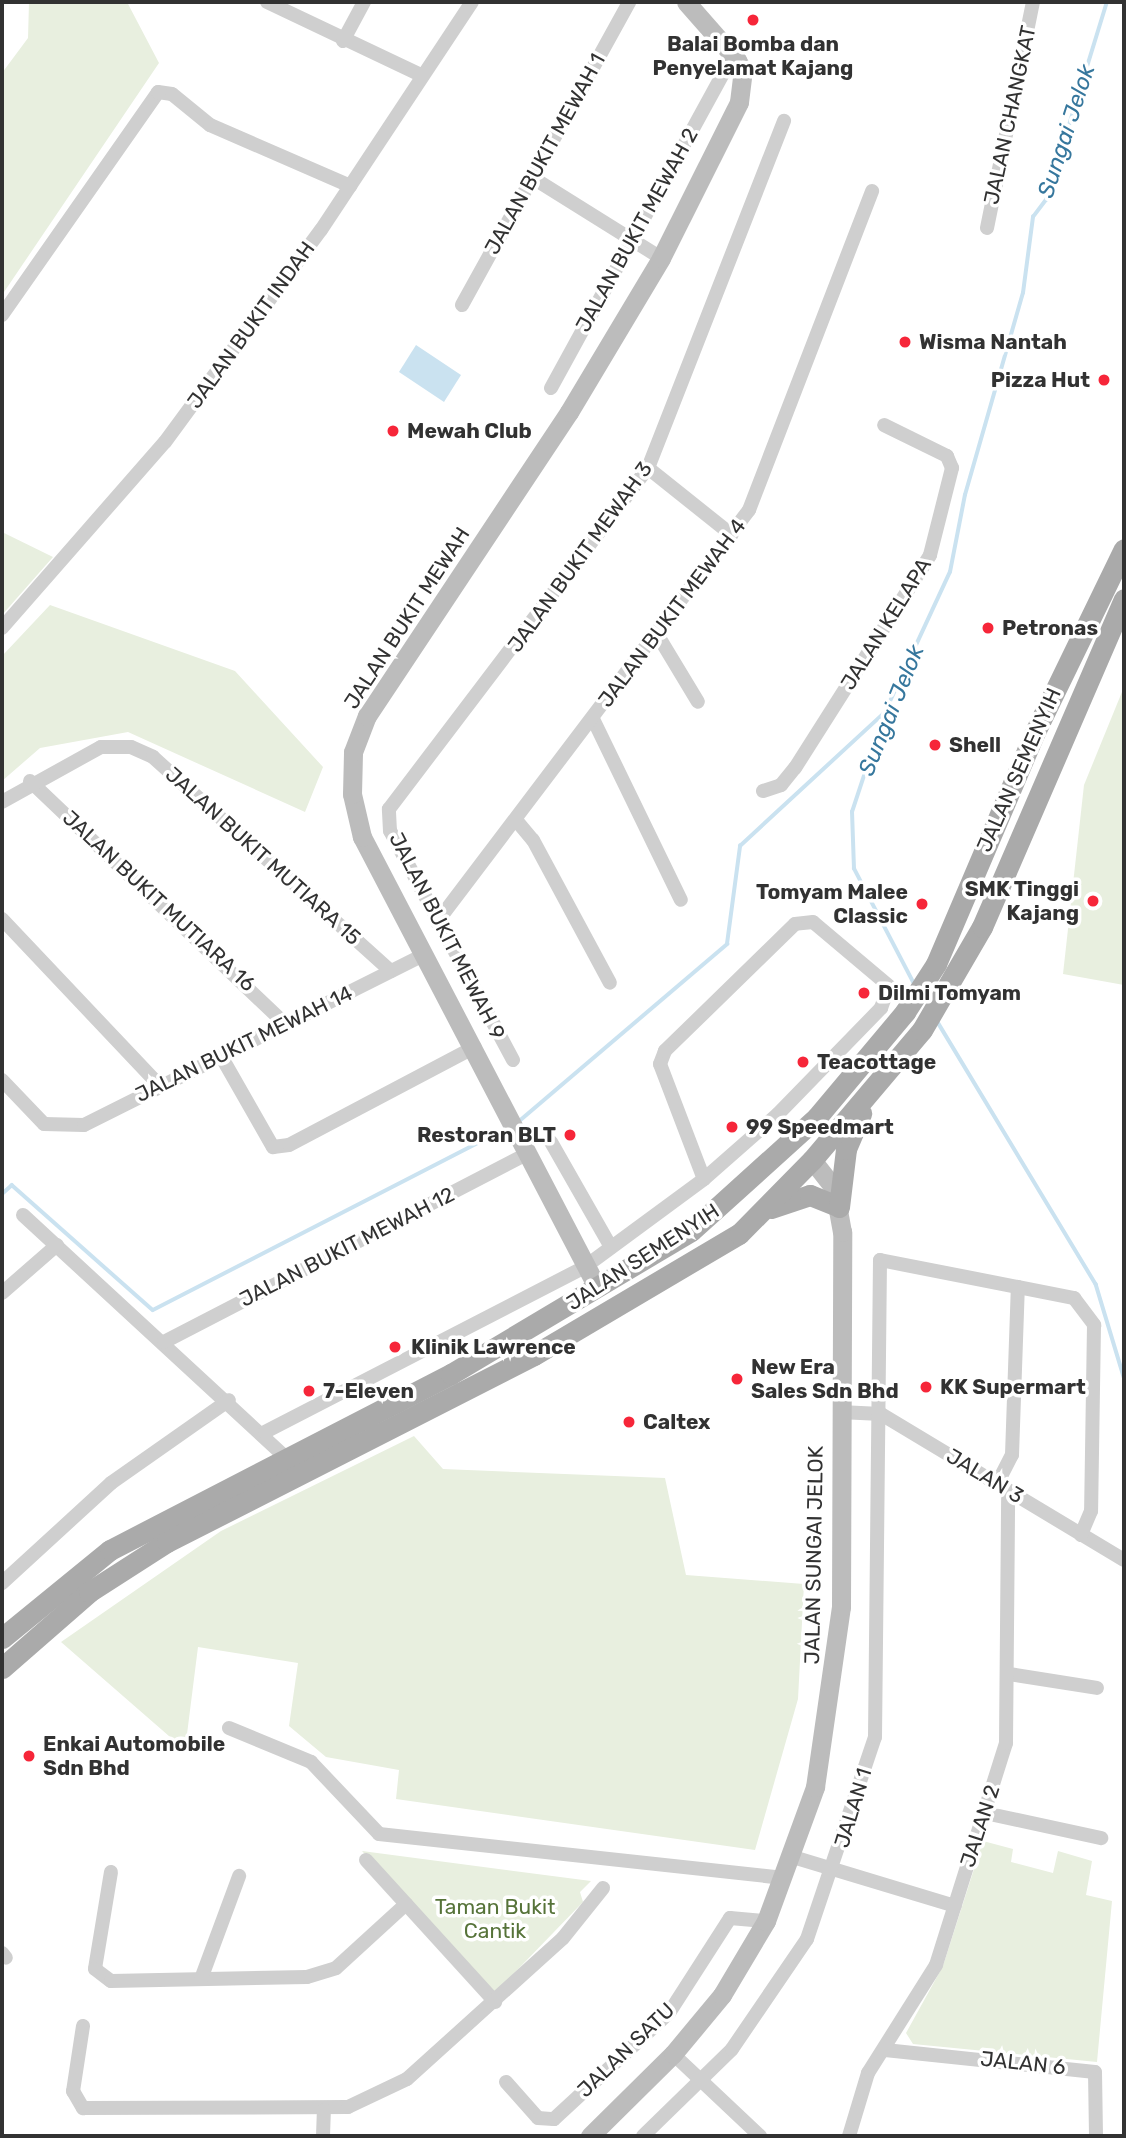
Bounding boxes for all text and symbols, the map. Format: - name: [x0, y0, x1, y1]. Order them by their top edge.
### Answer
- marker: Balai Bomba dan Penyelamat Kajang: [745, 12, 761, 28]
- street label: JALAN CHANGKAT: [979, 23, 1041, 207]
- place label: Balai Bomba dan Penyelamat Kajang: [653, 31, 853, 81]
- street label: JALAN BUKIT MEWAH 1: [479, 49, 611, 259]
- water label: Sungai Jelok: [1031, 61, 1101, 201]
- street label: JALAN BUKIT MEWAH 2: [570, 124, 704, 336]
- street label: JALAN BUKIT INDAH: [182, 236, 320, 414]
- place label: Wisma Nantah: [919, 329, 1067, 355]
- marker: Wisma Nantah: [897, 334, 913, 350]
- place label: Pizza Hut: [991, 367, 1090, 393]
- marker: Pizza Hut: [1096, 372, 1112, 388]
- place label: Mewah Club: [407, 418, 532, 444]
- marker: Mewah Club: [385, 423, 401, 439]
- street label: JALAN BUKIT MEWAH 3: [502, 457, 658, 657]
- street label: JALAN BUKIT MEWAH 4: [593, 514, 751, 712]
- street label: JALAN BUKIT MEWAH: [339, 522, 475, 714]
- street label: JALAN KELAPA: [835, 553, 937, 695]
- place label: Petronas: [1002, 615, 1098, 641]
- marker: Petronas: [980, 620, 996, 636]
- water label: Sungai Jelok: [852, 641, 930, 779]
- street label: JALAN SEMENYIH: [972, 684, 1066, 856]
- place label: Shell: [949, 732, 1001, 758]
- marker: Shell: [927, 737, 943, 753]
- street label: JALAN BUKIT MUTIARA 15: [160, 761, 366, 951]
- street label: JALAN BUKIT MUTIARA 16: [57, 805, 261, 997]
- street label: JALAN BUKIT MEWAH 9: [384, 828, 510, 1044]
- place label: SMK Tinggi Kajang: [964, 876, 1079, 926]
- place label: Tomyam Malee Classic: [756, 879, 908, 929]
- marker: SMK Tinggi Kajang: [1085, 893, 1101, 909]
- marker: Tomyam Malee Classic: [914, 896, 930, 912]
- street label: JALAN BUKIT MEWAH 14: [131, 980, 357, 1108]
- place label: Dilmi Tomyam: [878, 980, 1022, 1006]
- marker: Dilmi Tomyam: [856, 985, 872, 1001]
- place label: Teacottage: [817, 1049, 936, 1075]
- marker: Teacottage: [795, 1054, 811, 1070]
- place label: 99 Speedmart: [746, 1114, 894, 1140]
- marker: 99 Speedmart: [724, 1119, 740, 1135]
- place label: Restoran BLT: [417, 1122, 556, 1148]
- marker: Restoran BLT: [562, 1127, 578, 1143]
- street label: JALAN BUKIT MEWAH 12: [235, 1182, 459, 1312]
- street label: JALAN SEMENYIH: [562, 1198, 724, 1316]
- place label: Klinik Lawrence: [411, 1334, 576, 1360]
- marker: Klinik Lawrence: [385, 1337, 405, 1357]
- place label: New Era Sales Sdn Bhd: [751, 1354, 899, 1404]
- marker: New Era Sales Sdn Bhd: [729, 1371, 745, 1387]
- place label: KK Supermart: [940, 1374, 1086, 1400]
- place label: 7-Eleven: [323, 1378, 414, 1404]
- marker: KK Supermart: [918, 1379, 934, 1395]
- marker: 7-Eleven: [301, 1383, 317, 1399]
- place label: Caltex: [643, 1409, 710, 1435]
- marker: Caltex: [621, 1414, 637, 1430]
- street label: JALAN 3: [942, 1443, 1028, 1509]
- street label: JALAN SUNGAI JELOK: [799, 1446, 829, 1664]
- place label: Enkai Automobile Sdn Bhd: [43, 1731, 226, 1781]
- marker: Enkai Automobile Sdn Bhd: [21, 1748, 37, 1764]
- street label: JALAN 1: [829, 1765, 877, 1851]
- street label: JALAN 2: [955, 1782, 1005, 1870]
- park label: Taman Bukit Cantik: [435, 1894, 555, 1944]
- street label: JALAN SATU: [572, 1998, 680, 2102]
- street label: JALAN 6: [979, 2046, 1067, 2080]

